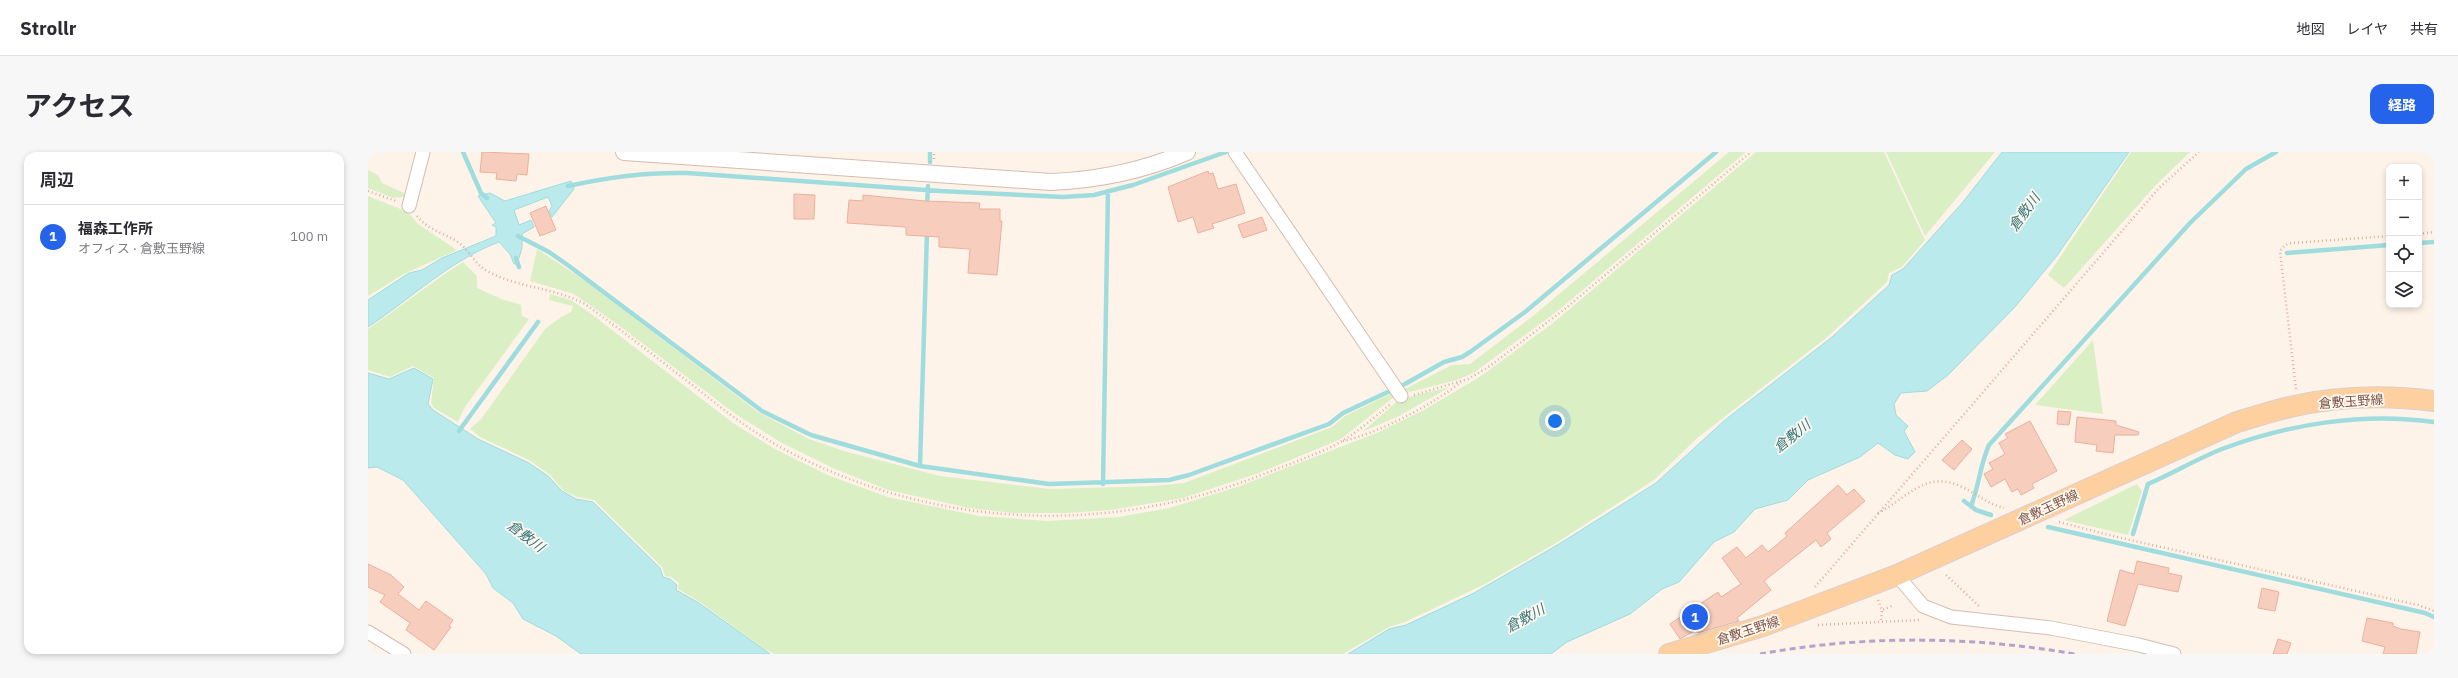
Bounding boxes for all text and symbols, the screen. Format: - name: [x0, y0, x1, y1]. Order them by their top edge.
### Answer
- text: Strollr: [20, 16, 76, 40]
- text: 地図: [2296, 20, 2324, 38]
- text: レイヤ: [2346, 20, 2388, 38]
- text: 共有: [2410, 20, 2438, 38]
- button: 経路: [2370, 84, 2434, 124]
- text: アクセス: [24, 87, 135, 124]
- map controls: [2386, 164, 2422, 308]
- button: +: [2386, 164, 2422, 200]
- text: 周辺: [40, 169, 74, 191]
- water label: 倉敷川: [2004, 188, 2045, 234]
- button: −: [2386, 200, 2422, 236]
- text: 福森工作所: [78, 219, 153, 238]
- text: 1: [49, 228, 57, 245]
- text: 100 m: [290, 228, 328, 245]
- button: locate: [2386, 236, 2422, 272]
- text: オフィス · 倉敷玉野線: [78, 240, 205, 257]
- button: layers: [2386, 272, 2422, 308]
- street label: 倉敷玉野線: [2318, 391, 2384, 412]
- your location: [1545, 411, 1565, 431]
- water label: 倉敷川: [1770, 415, 1816, 456]
- street label: 倉敷玉野線: [2015, 486, 2081, 529]
- water label: 倉敷川: [504, 516, 550, 557]
- water label: 倉敷川: [1502, 599, 1549, 636]
- pin: 1: [1682, 602, 1708, 632]
- street label: 倉敷玉野線: [1715, 612, 1782, 649]

